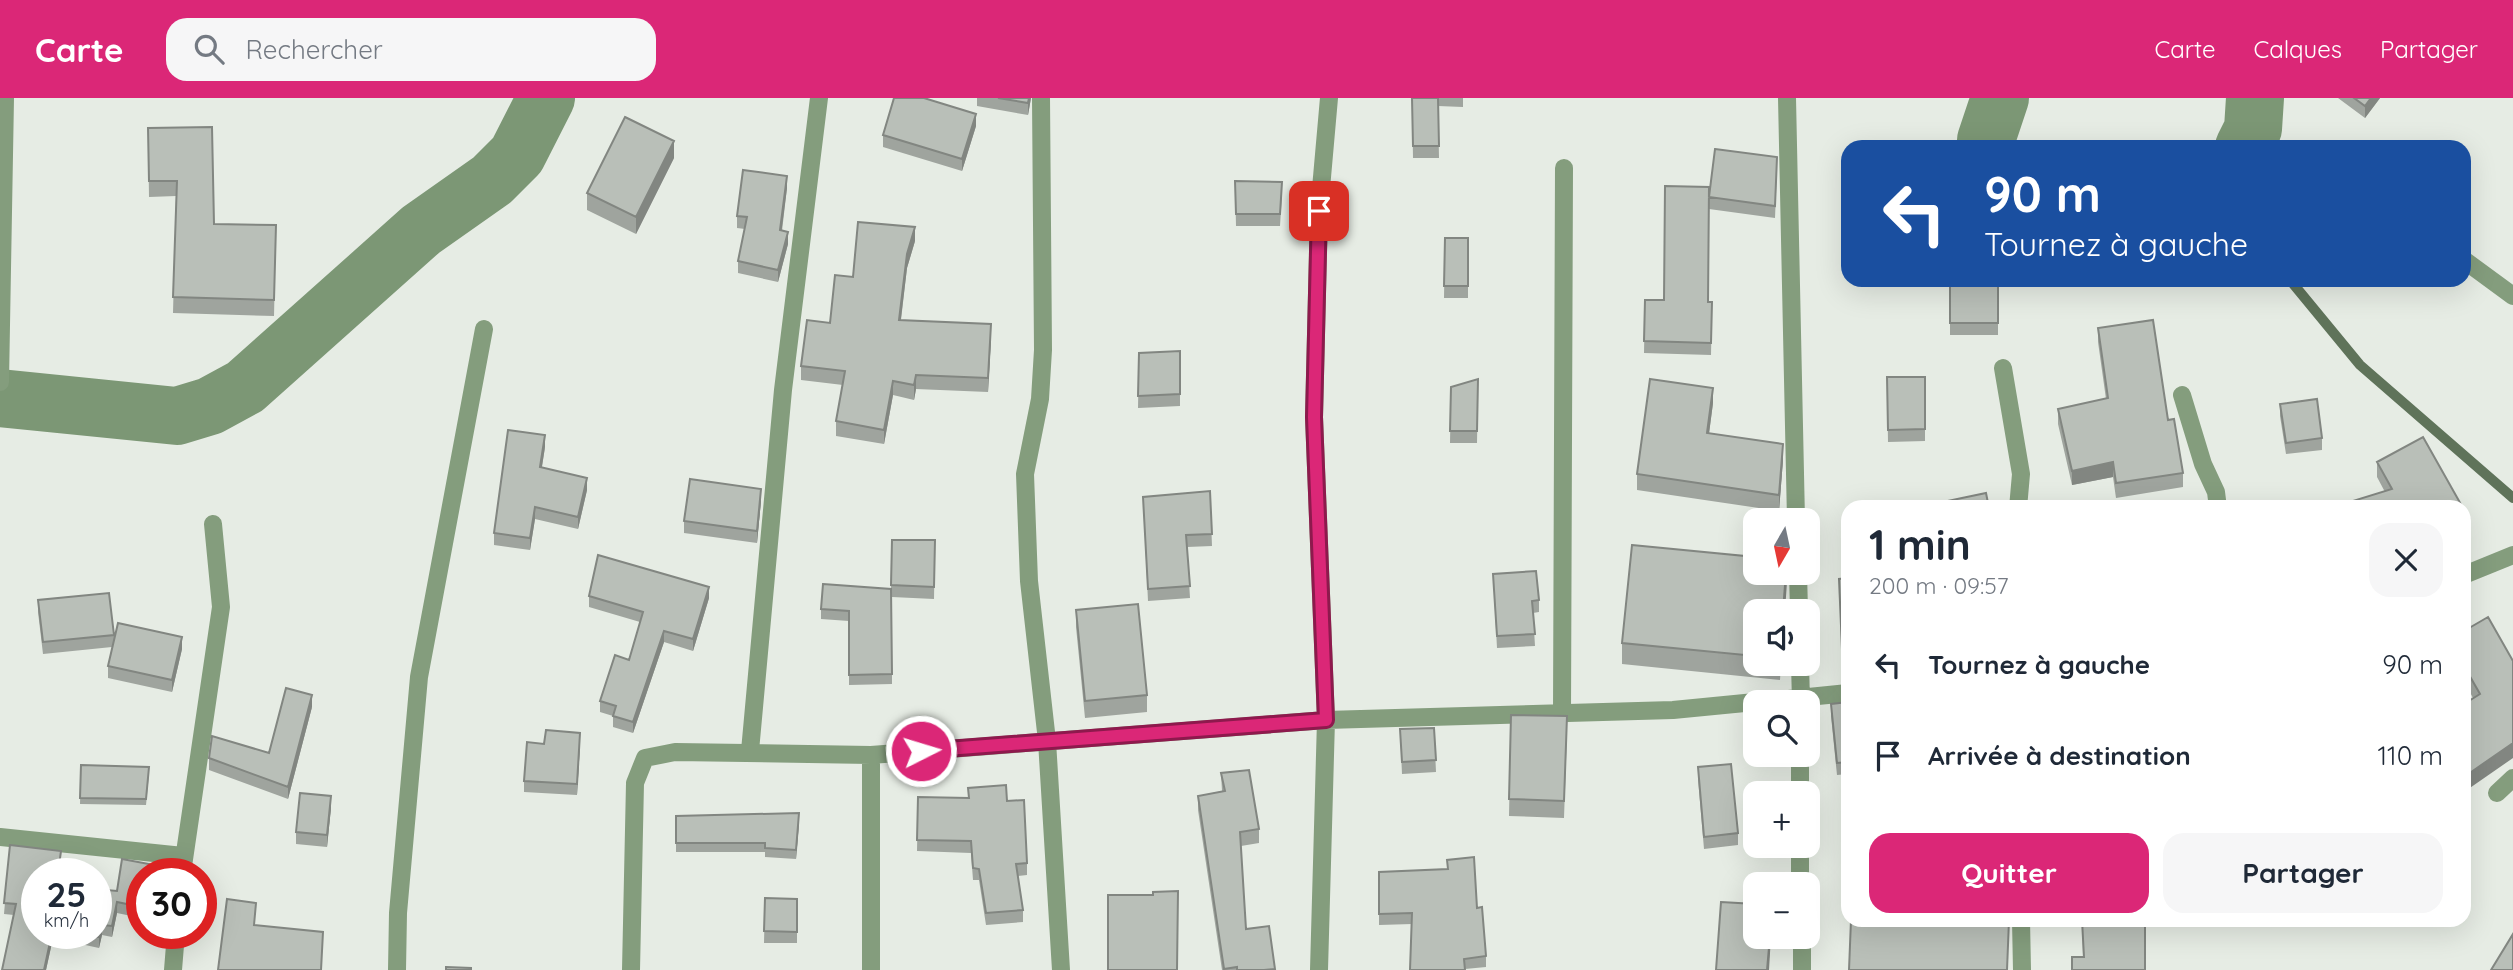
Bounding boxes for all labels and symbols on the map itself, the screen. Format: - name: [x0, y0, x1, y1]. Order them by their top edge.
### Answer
- pin: [1289, 181, 1349, 241]
- north arrow: [1743, 508, 1820, 584]
- position arrow: [884, 714, 958, 788]
- speed limit sign: 30: [126, 858, 217, 949]

